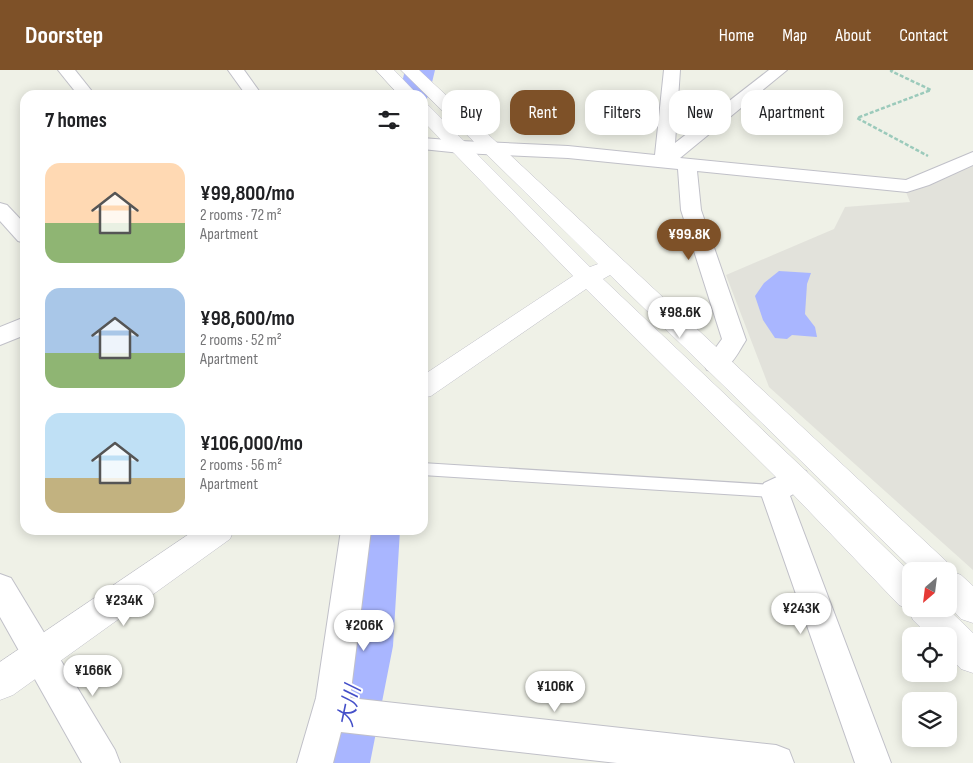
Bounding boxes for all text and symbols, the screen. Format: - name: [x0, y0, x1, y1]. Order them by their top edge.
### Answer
- text: Doorstep: [25, 21, 103, 50]
- text: Home: [719, 25, 754, 46]
- text: Map: [782, 25, 807, 46]
- text: About: [835, 25, 871, 46]
- text: Contact: [899, 25, 948, 46]
- chip: Buy: [442, 90, 500, 135]
- chip: Rent: [510, 90, 575, 135]
- chip: Filters: [585, 90, 659, 135]
- chip: New: [669, 90, 731, 135]
- chip: Apartment: [741, 90, 843, 135]
- icon: filters: [375, 106, 403, 134]
- text: 7 homes: [45, 108, 107, 133]
- text: ¥99,800/mo: [200, 181, 295, 206]
- icon: home: [85, 183, 145, 243]
- text: 2 rooms · 72 m²: [200, 206, 282, 225]
- pin: ¥99.8K: [648, 218, 730, 261]
- text: Apartment: [200, 225, 258, 244]
- text: ¥99.8K: [668, 225, 710, 244]
- pin: ¥98.6K: [639, 296, 721, 339]
- text: ¥98.6K: [659, 303, 701, 322]
- text: ¥98,600/mo: [200, 306, 295, 331]
- icon: home: [85, 308, 145, 368]
- text: 2 rooms · 52 m²: [200, 331, 282, 350]
- text: Apartment: [200, 350, 258, 369]
- text: ¥106,000/mo: [200, 431, 303, 456]
- icon: home: [85, 433, 145, 493]
- text: 2 rooms · 56 m²: [200, 456, 282, 475]
- text: Apartment: [200, 475, 258, 494]
- north arrow: [902, 562, 958, 618]
- map controls: [902, 562, 957, 747]
- pin: ¥234K: [89, 584, 159, 627]
- text: ¥234K: [105, 591, 143, 610]
- pin: ¥243K: [766, 592, 836, 635]
- text: ¥243K: [782, 599, 820, 618]
- pin: ¥206K: [329, 610, 399, 652]
- text: ¥206K: [345, 616, 383, 635]
- button: locate: [902, 627, 957, 682]
- pin: ¥166K: [58, 654, 128, 697]
- text: ¥166K: [74, 661, 112, 680]
- pin: ¥106K: [520, 670, 590, 713]
- text: ¥106K: [536, 677, 574, 696]
- water label: 大川: [333, 681, 366, 729]
- button: layers: [902, 692, 957, 747]

